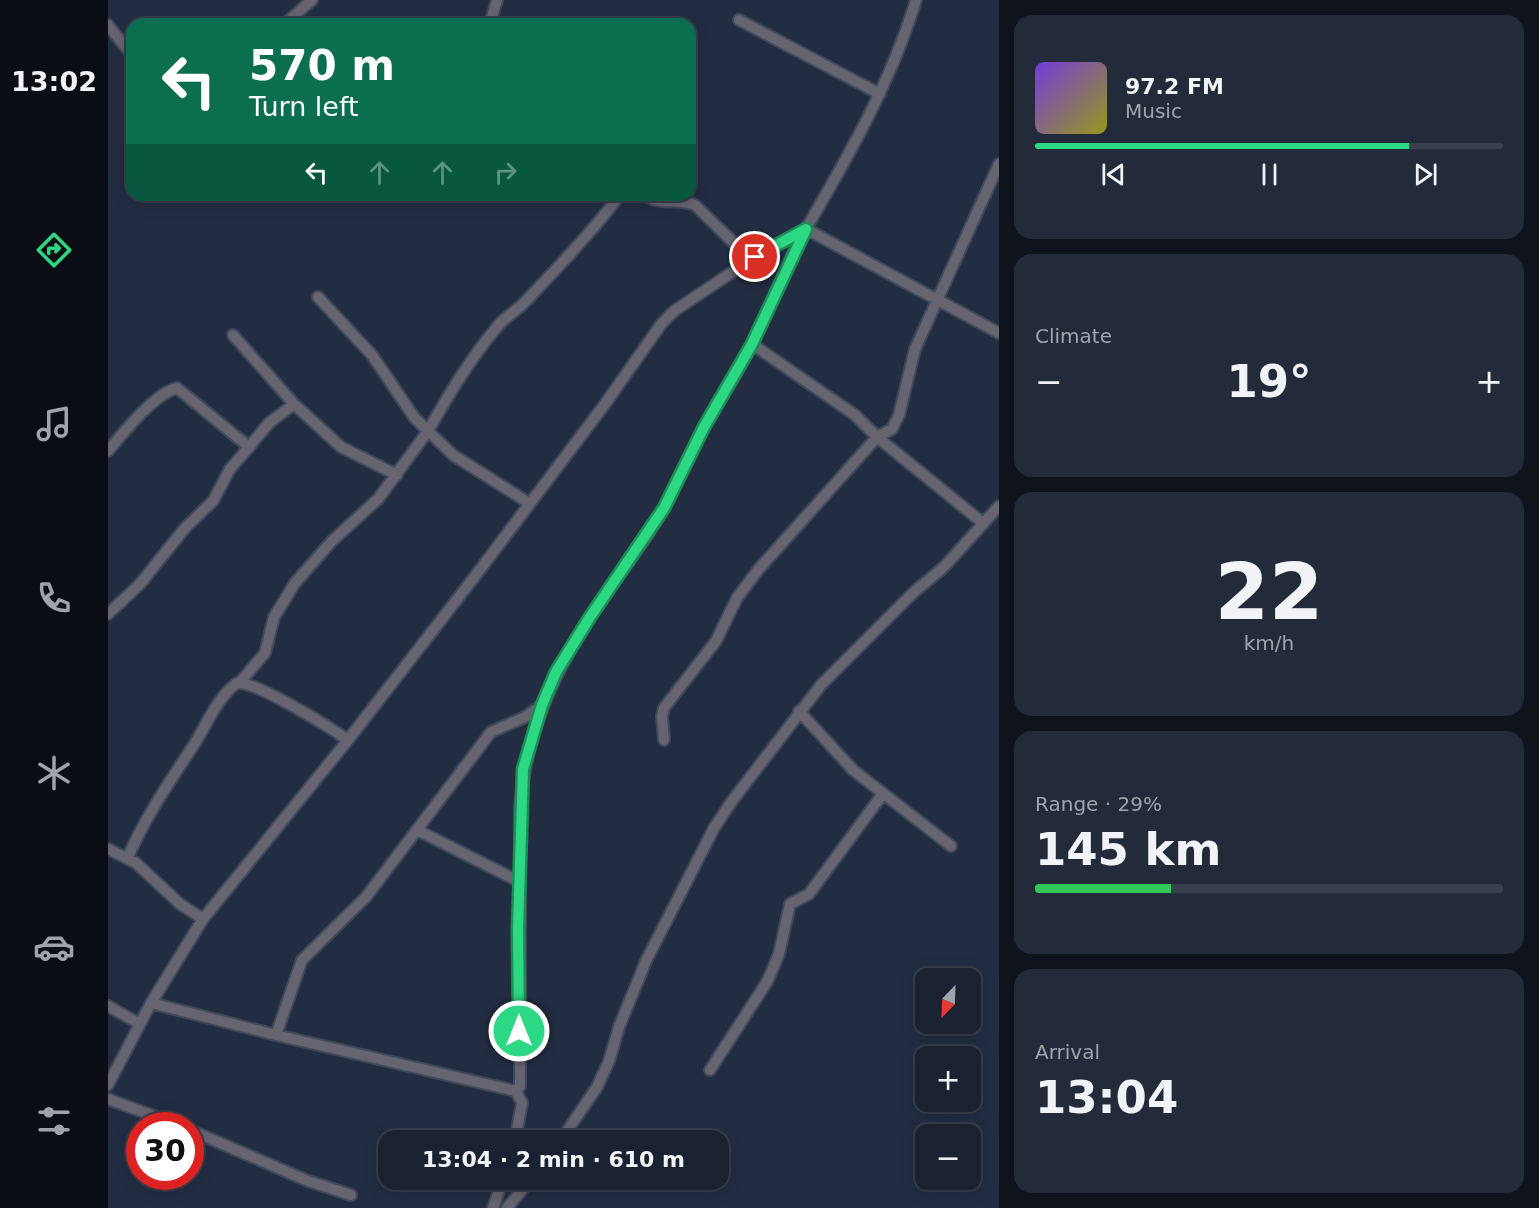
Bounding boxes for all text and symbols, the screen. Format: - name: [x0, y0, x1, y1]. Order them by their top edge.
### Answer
- text: 570 m: [249, 41, 395, 90]
- icon: left: [150, 42, 228, 120]
- text: 13:02: [11, 66, 97, 97]
- text: 97.2 FM: [1125, 74, 1224, 99]
- text: Turn left: [249, 91, 359, 122]
- text: Music: [1125, 99, 1182, 123]
- icon: left: [300, 156, 333, 189]
- icon: ahead: [363, 156, 396, 189]
- icon: ahead: [426, 156, 459, 189]
- icon: right: [489, 156, 522, 189]
- icon: previous: [1097, 158, 1130, 191]
- icon: pause: [1253, 158, 1286, 191]
- icon: next: [1409, 158, 1442, 191]
- icon: directions: [33, 229, 75, 271]
- pin: [729, 231, 780, 282]
- icon: arrive: [738, 240, 771, 273]
- text: Climate: [1035, 324, 1112, 348]
- text: 19°: [1226, 355, 1312, 408]
- text: −: [1035, 362, 1063, 401]
- text: +: [1475, 362, 1503, 401]
- icon: music: [33, 403, 75, 445]
- text: 22: [1215, 547, 1323, 637]
- icon: phone: [33, 577, 75, 619]
- text: km/h: [1244, 631, 1294, 655]
- icon: climate: [33, 752, 75, 794]
- text: Range · 29%: [1035, 792, 1162, 816]
- text: 145 km: [1035, 823, 1221, 876]
- icon: car: [33, 926, 75, 968]
- north arrow: [915, 968, 981, 1034]
- map controls: [915, 968, 981, 1190]
- position arrow: [487, 999, 551, 1063]
- text: Arrival: [1035, 1040, 1100, 1064]
- button: +: [915, 1046, 981, 1112]
- text: 13:04: [1035, 1071, 1178, 1124]
- icon: filters: [33, 1100, 75, 1142]
- speed limit sign: 30: [126, 1112, 204, 1190]
- button: −: [915, 1124, 981, 1190]
- text: 13:04 · 2 min · 610 m: [422, 1147, 685, 1172]

